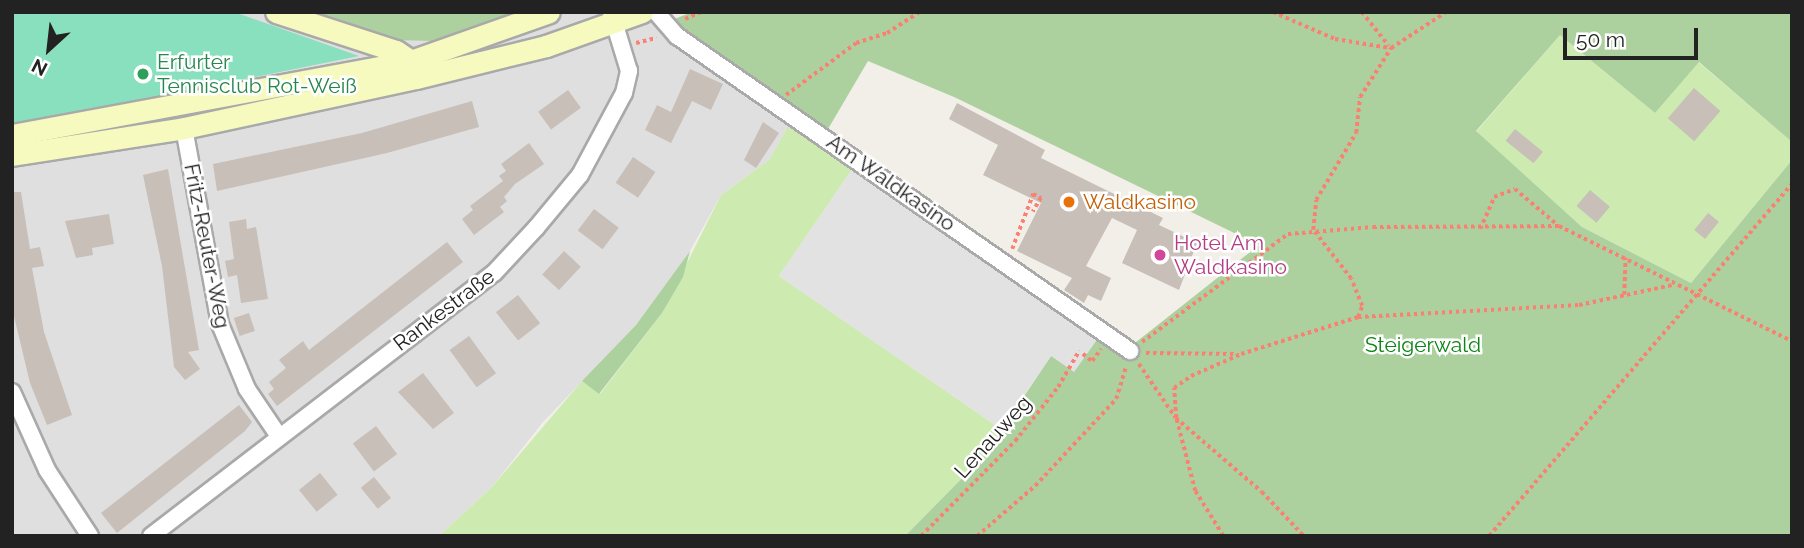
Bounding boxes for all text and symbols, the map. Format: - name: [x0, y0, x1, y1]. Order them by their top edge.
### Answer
- north arrow: [14, 14, 84, 84]
- scale bar: [1566, 14, 1701, 58]
- text: 50 m: [1576, 27, 1625, 52]
- place label: Erfurter Tennisclub Rot-Weiß: [157, 49, 357, 99]
- text: N: [28, 55, 51, 81]
- marker: Erfurter Tennisclub Rot-Weiß: [135, 66, 151, 82]
- street label: Am Waldkasino: [822, 129, 960, 237]
- street label: Fritz-Reuter-Weg: [179, 162, 235, 330]
- place label: Waldkasino: [1083, 189, 1196, 215]
- marker: Waldkasino: [1061, 194, 1077, 210]
- place label: Hotel Am Waldkasino: [1174, 230, 1287, 280]
- marker: Hotel Am Waldkasino: [1152, 247, 1168, 263]
- street label: Rankestraße: [389, 264, 499, 356]
- park label: Steigerwald: [1365, 332, 1481, 358]
- street label: Lenauweg: [949, 390, 1037, 484]

